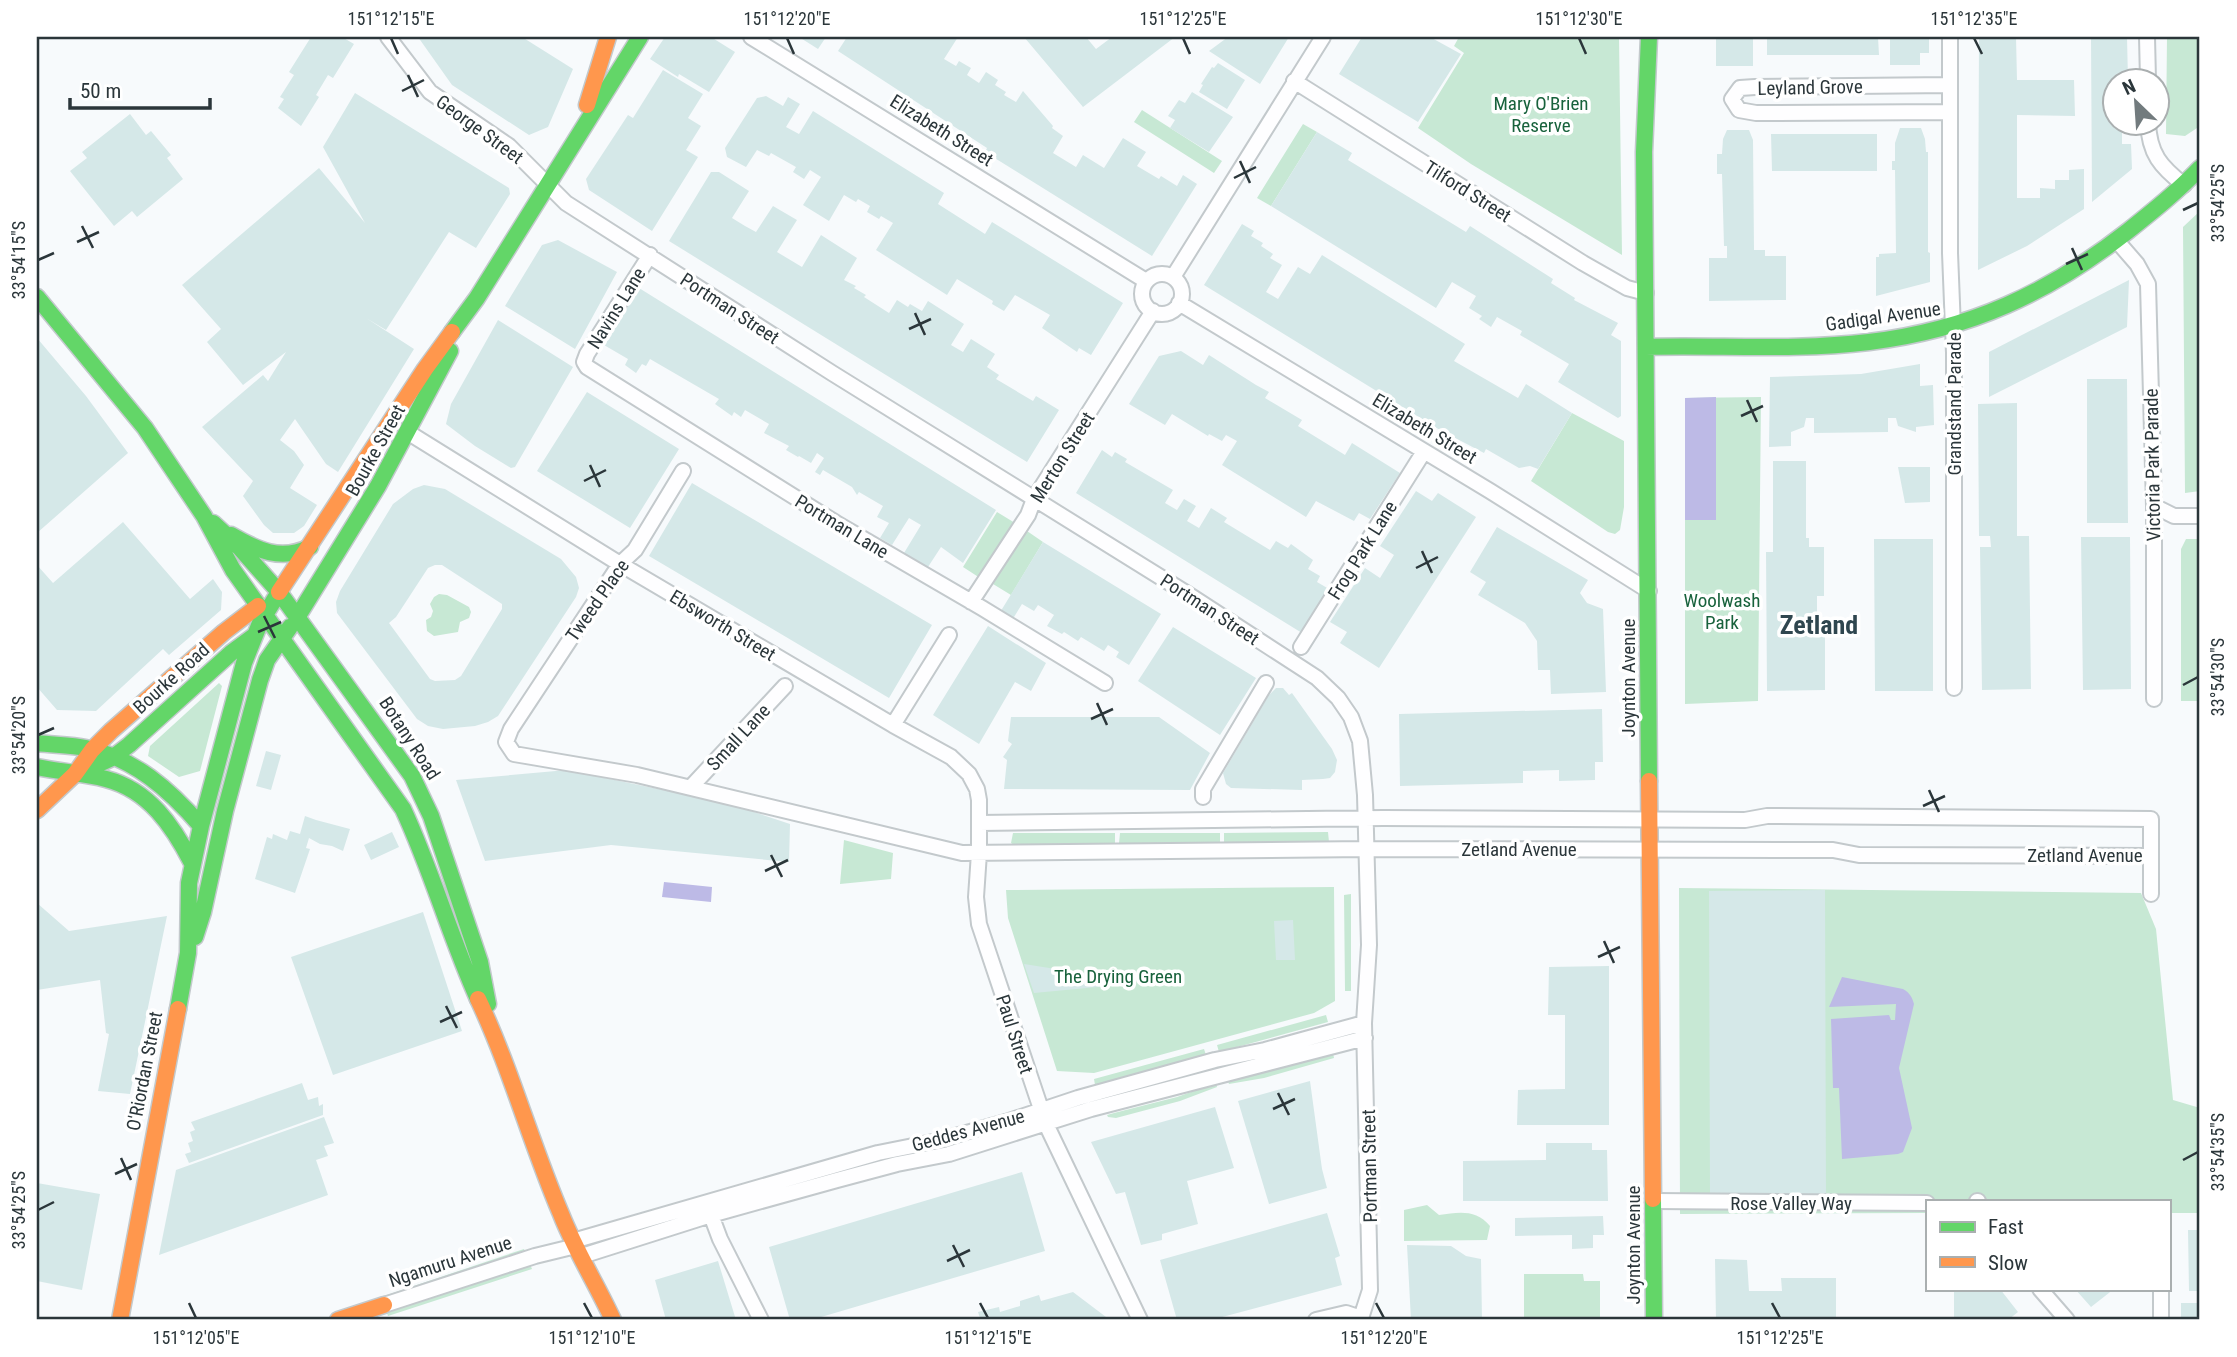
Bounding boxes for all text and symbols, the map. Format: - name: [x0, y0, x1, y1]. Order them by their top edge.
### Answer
- text: 151°12'15"E: [348, 8, 434, 29]
- text: 151°12'20"E: [744, 8, 830, 29]
- text: 151°12'25"E: [1140, 8, 1226, 29]
- text: 151°12'30"E: [1536, 8, 1622, 29]
- text: 151°12'35"E: [1931, 8, 2017, 29]
- scale bar: [70, 66, 210, 110]
- north arrow: [2100, 66, 2170, 136]
- text: N: [2119, 74, 2139, 100]
- street label: Leyland Grove: [1757, 75, 1863, 100]
- text: 50 m: [80, 79, 121, 103]
- street label: George Street: [432, 90, 528, 169]
- street label: Elizabeth Street: [886, 90, 998, 171]
- park label: Mary O'Brien Reserve: [1493, 92, 1589, 137]
- street label: Tilford Street: [1420, 156, 1515, 227]
- text: 33°54'25"S: [2207, 164, 2228, 242]
- text: 33°54'15"S: [8, 221, 29, 299]
- street label: Navins Lane: [582, 263, 651, 353]
- street label: Portman Street: [676, 268, 784, 349]
- street label: Gadigal Avenue: [1824, 297, 1942, 336]
- street label: Grandstand Parade: [1943, 332, 1966, 476]
- street label: Elizabeth Street: [1368, 388, 1481, 469]
- street label: Victoria Park Parade: [2140, 388, 2165, 542]
- street label: Bourke Street: [341, 400, 410, 500]
- street label: Merton Street: [1025, 408, 1099, 507]
- street label: Portman Lane: [791, 490, 893, 563]
- street label: Frog Park Lane: [1323, 496, 1402, 604]
- street label: Tweed Place: [561, 555, 634, 646]
- street label: Portman Street: [1156, 569, 1264, 650]
- street label: Ebsworth Street: [666, 585, 780, 666]
- park label: Woolwash Park: [1684, 589, 1760, 634]
- district label: Zetland: [1780, 610, 1858, 640]
- street label: Joynton Avenue: [1617, 618, 1640, 737]
- street label: Bourke Road: [128, 638, 214, 719]
- text: 33°54'30"S: [2207, 638, 2228, 716]
- street label: Botany Road: [374, 692, 445, 784]
- text: 33°54'20"S: [8, 696, 29, 774]
- street label: Small Lane: [702, 699, 775, 775]
- street label: Zetland Avenue: [1461, 838, 1577, 861]
- street label: Zetland Avenue: [2027, 844, 2143, 867]
- park label: The Drying Green: [1054, 965, 1182, 988]
- street label: Paul Street: [991, 992, 1038, 1077]
- street label: O'Riordan Street: [122, 1010, 167, 1133]
- street label: Geddes Avenue: [909, 1104, 1027, 1157]
- street label: Portman Street: [1357, 1109, 1382, 1223]
- text: 33°54'35"S: [2207, 1113, 2228, 1191]
- text: 33°54'25"S: [8, 1171, 29, 1249]
- street label: Joynton Avenue: [1622, 1185, 1645, 1304]
- street label: Rose Valley Way: [1730, 1192, 1852, 1215]
- legend: [1926, 1200, 2170, 1290]
- text: Fast: [1988, 1215, 2024, 1239]
- street label: Ngamuru Avenue: [386, 1231, 515, 1292]
- text: Slow: [1988, 1251, 2028, 1275]
- text: 151°12'05"E: [153, 1327, 239, 1348]
- text: 151°12'10"E: [549, 1327, 635, 1348]
- text: 151°12'15"E: [945, 1327, 1031, 1348]
- text: 151°12'20"E: [1341, 1327, 1427, 1348]
- text: 151°12'25"E: [1737, 1327, 1823, 1348]

